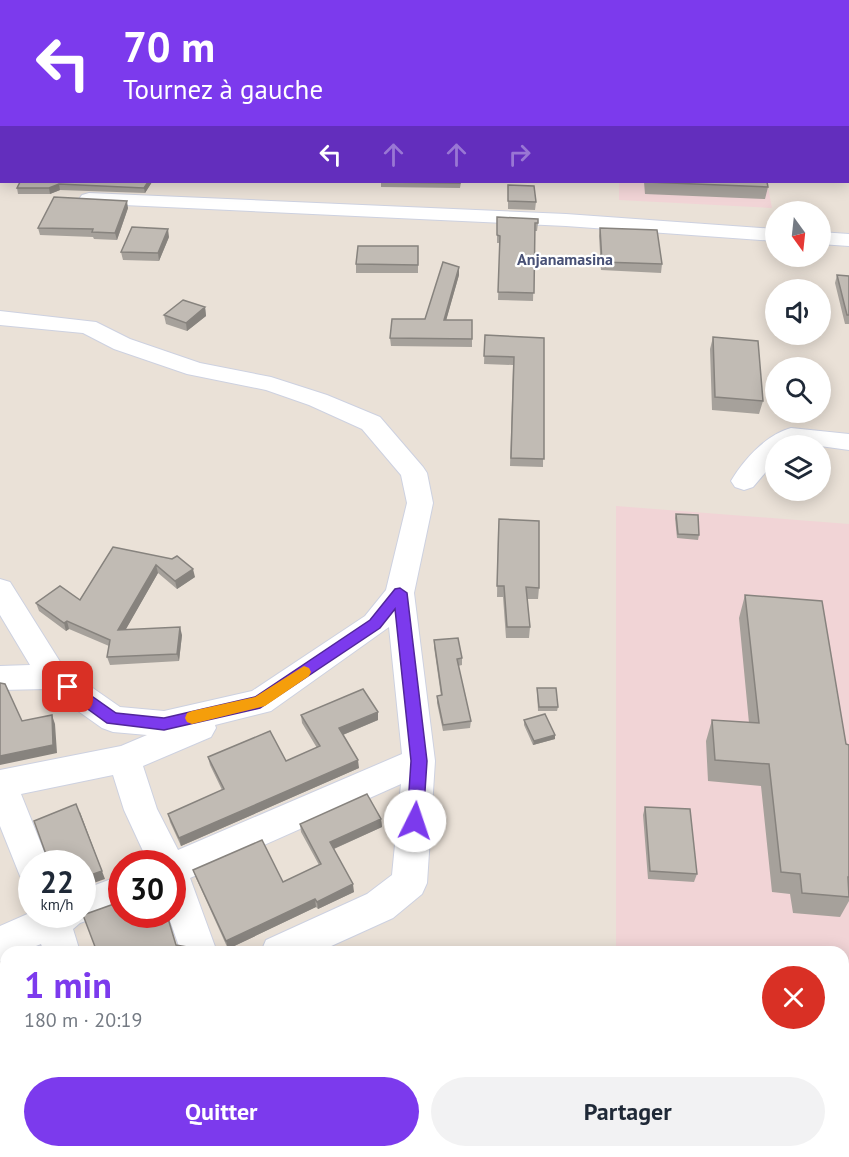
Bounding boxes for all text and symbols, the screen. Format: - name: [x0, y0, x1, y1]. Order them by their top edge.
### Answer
- text: 70 m: [123, 19, 215, 74]
- icon: left: [24, 24, 102, 102]
- text: Tournez à gauche: [123, 72, 323, 106]
- icon: left: [314, 138, 347, 171]
- icon: ahead: [377, 138, 410, 171]
- icon: ahead: [440, 138, 473, 171]
- icon: right: [503, 138, 536, 171]
- north arrow: [765, 201, 831, 267]
- map controls: [765, 201, 831, 501]
- district label: Anjanamasina: [517, 249, 613, 269]
- button: sound: [765, 279, 831, 345]
- button: search: [765, 357, 831, 423]
- button: layers: [765, 435, 831, 501]
- pin: [42, 661, 93, 712]
- icon: arrive: [51, 670, 84, 703]
- position arrow: [383, 789, 447, 853]
- speed limit sign: 30: [108, 850, 186, 928]
- text: 22: [40, 862, 74, 901]
- text: km/h: [41, 895, 73, 914]
- text: 1 min: [24, 961, 112, 1008]
- button: close: [762, 966, 825, 1029]
- text: 180 m · 20:19: [24, 1007, 142, 1033]
- button: Quitter: [24, 1077, 419, 1146]
- button: Partager: [431, 1077, 825, 1146]

